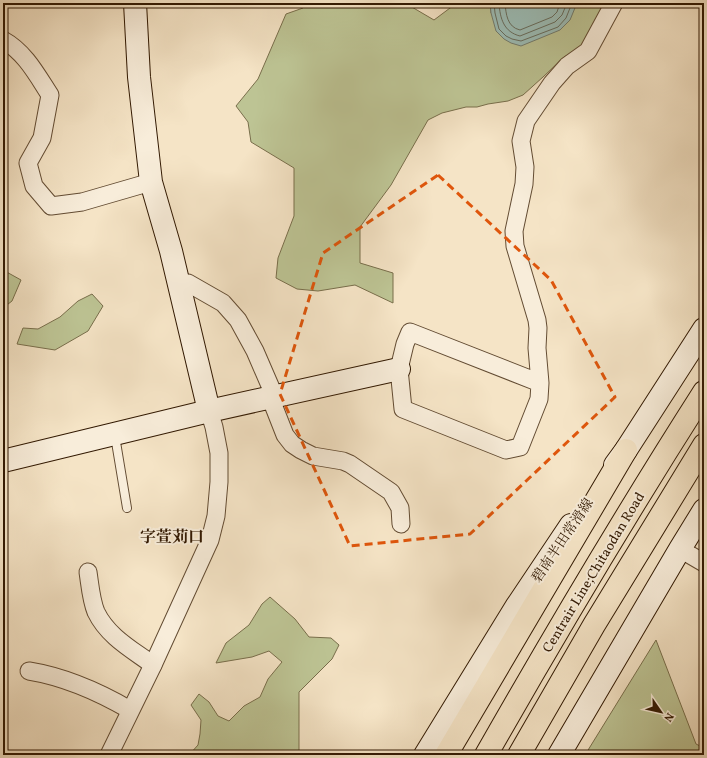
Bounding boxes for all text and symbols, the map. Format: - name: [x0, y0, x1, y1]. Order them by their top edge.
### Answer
- street label: Centrair Line;Chitaodan Road: [539, 489, 650, 657]
- street label: 碧南半田常滑線: [528, 495, 599, 587]
- district label: 字萱苅口: [140, 527, 204, 549]
- north arrow: [641, 692, 681, 732]
- text: N: [660, 709, 677, 724]

